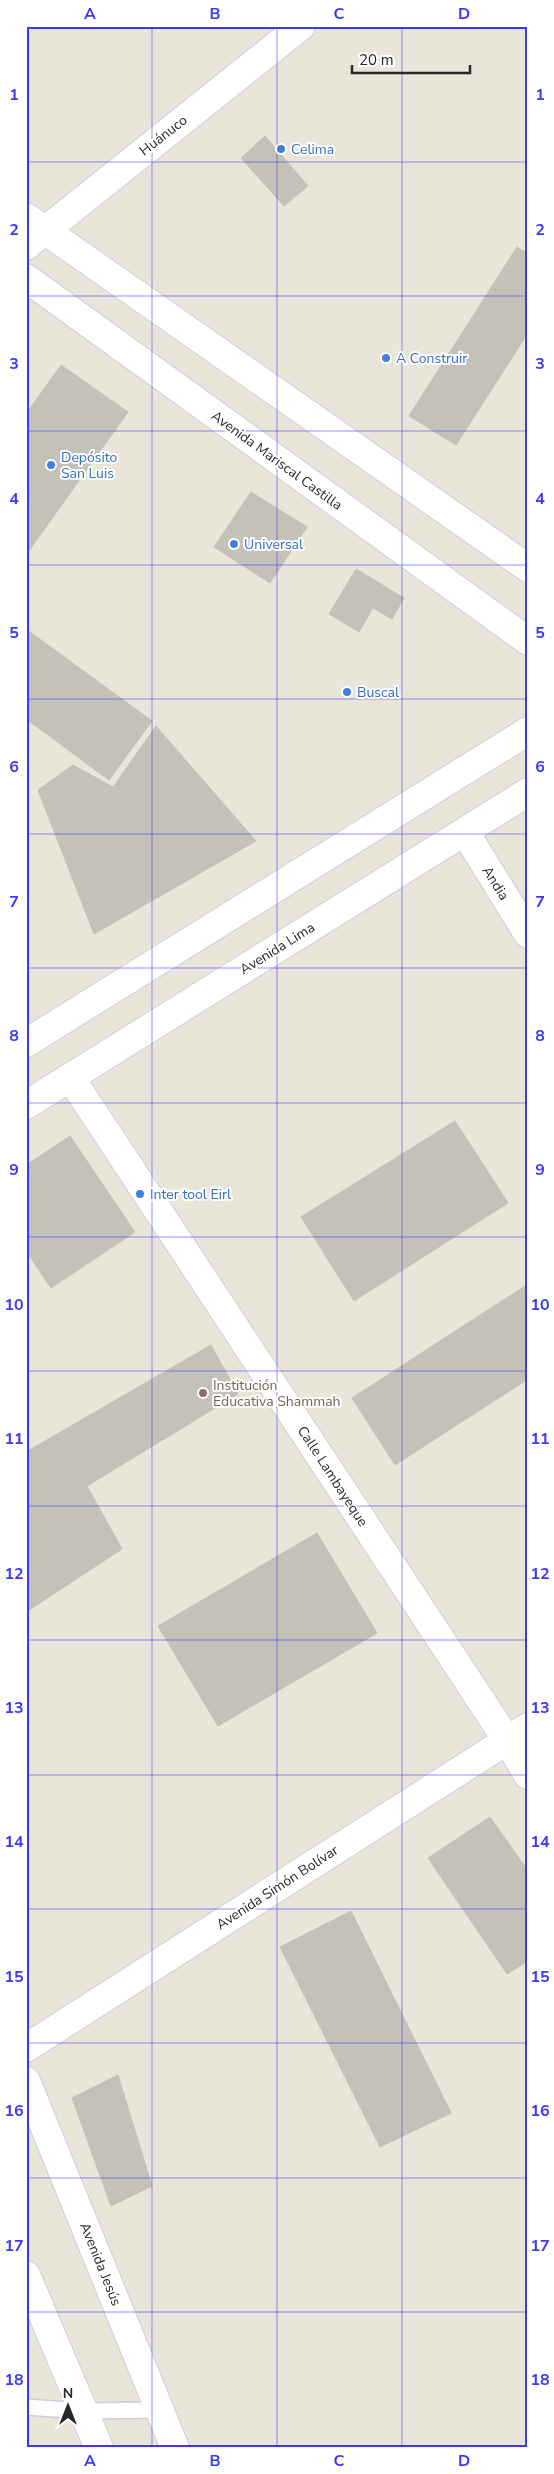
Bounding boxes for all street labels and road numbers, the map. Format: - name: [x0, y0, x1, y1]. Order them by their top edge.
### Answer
- street label: Huánuco: [135, 111, 191, 160]
- street label: Avenida Mariscal Castilla: [207, 406, 346, 514]
- street label: Andia: [478, 863, 513, 904]
- street label: Avenida Lima: [236, 918, 318, 979]
- street label: Calle Lambayeque: [293, 1422, 372, 1530]
- street label: Avenida Simón Bolívar: [213, 1841, 342, 1934]
- street label: Avenida Jesús: [75, 2220, 126, 2309]

